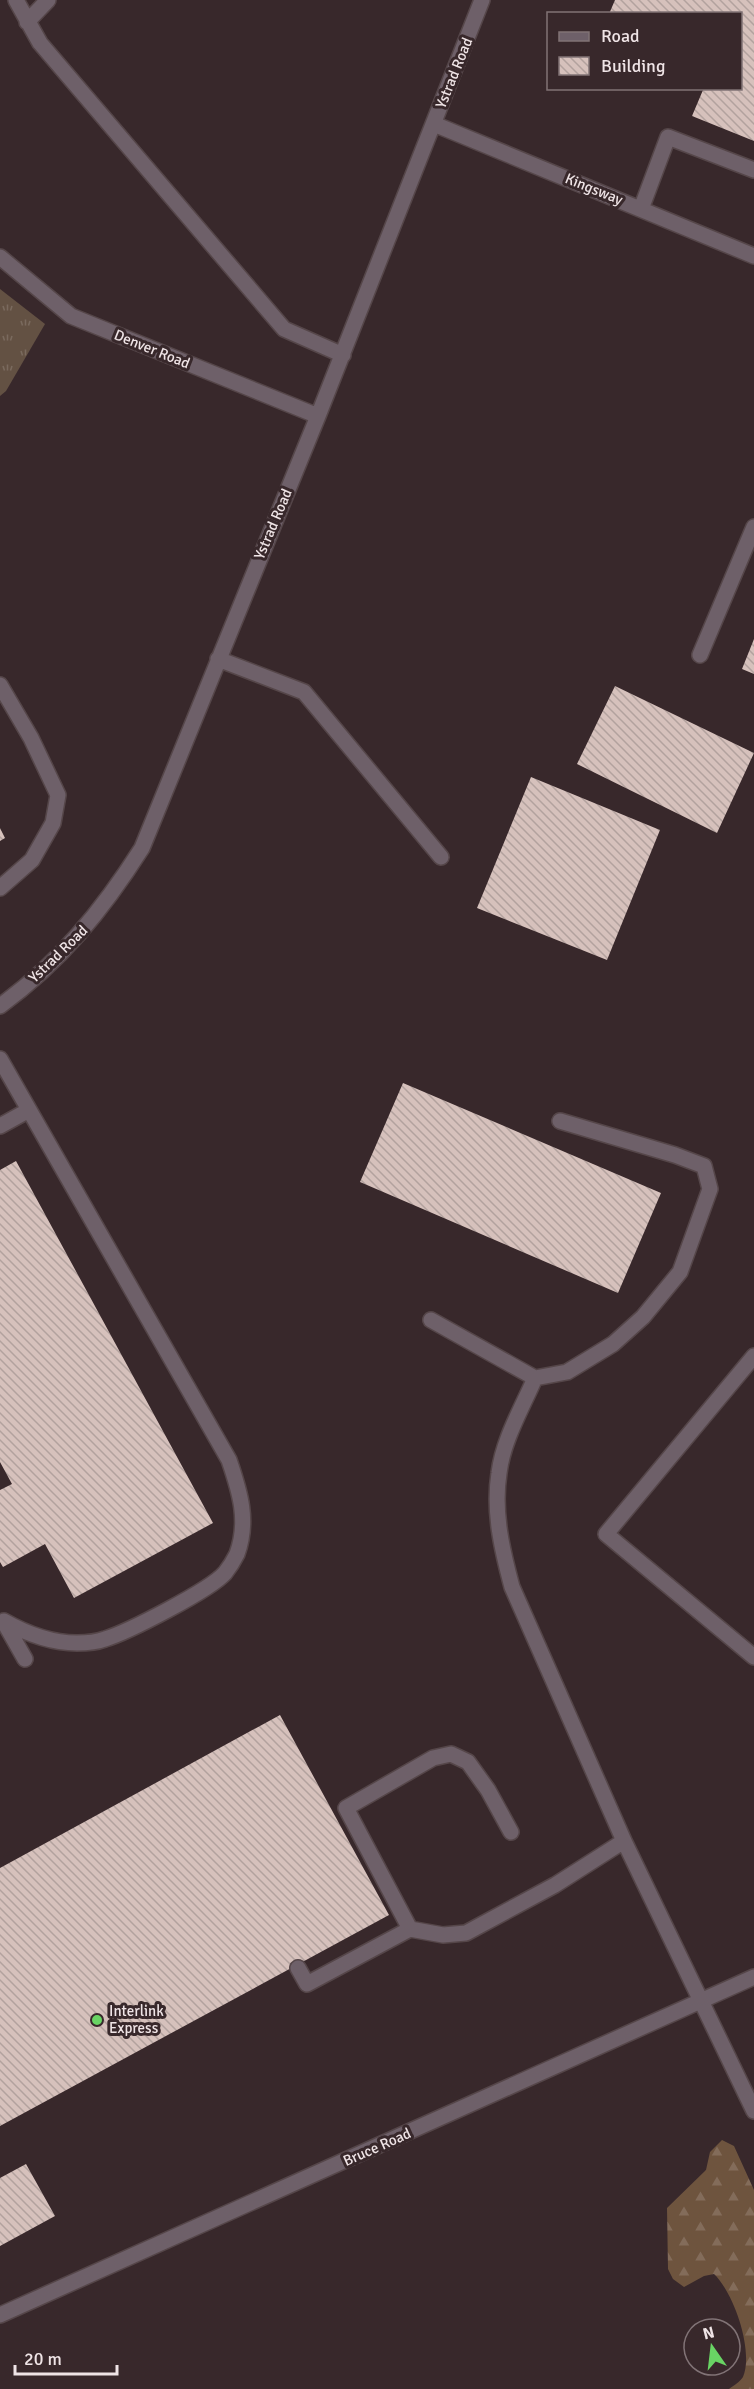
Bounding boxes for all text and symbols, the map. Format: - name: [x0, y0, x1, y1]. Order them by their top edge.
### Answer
- legend: [547, 12, 742, 90]
- text: Road: [601, 25, 640, 47]
- street label: Ystrad Road: [432, 35, 476, 111]
- text: Building: [601, 55, 665, 77]
- street label: Kingsway: [562, 169, 626, 209]
- street label: Denver Road: [111, 326, 193, 372]
- street label: Ystrad Road: [250, 486, 296, 562]
- street label: Ystrad Road: [25, 921, 91, 986]
- place label: Interlink Express: [109, 2002, 164, 2037]
- marker: Interlink Express: [90, 2013, 104, 2027]
- street label: Bruce Road: [340, 2124, 414, 2170]
- north arrow: [682, 2317, 742, 2377]
- text: N: [701, 2322, 716, 2344]
- scale bar: [15, 2338, 117, 2376]
- text: 20 m: [24, 2348, 62, 2370]

